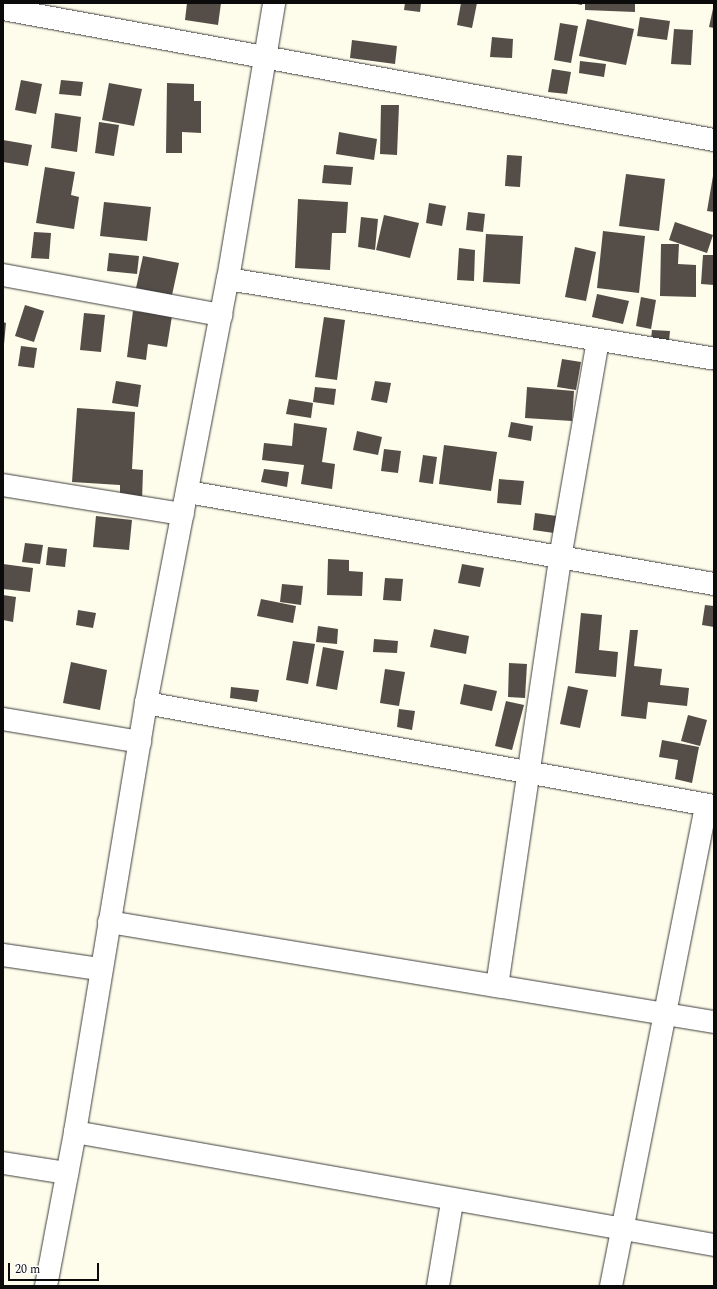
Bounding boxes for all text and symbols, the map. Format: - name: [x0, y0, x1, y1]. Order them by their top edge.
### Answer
- scale bar: [10, 1255, 101, 1281]
- text: 20 m: [15, 1260, 40, 1279]

